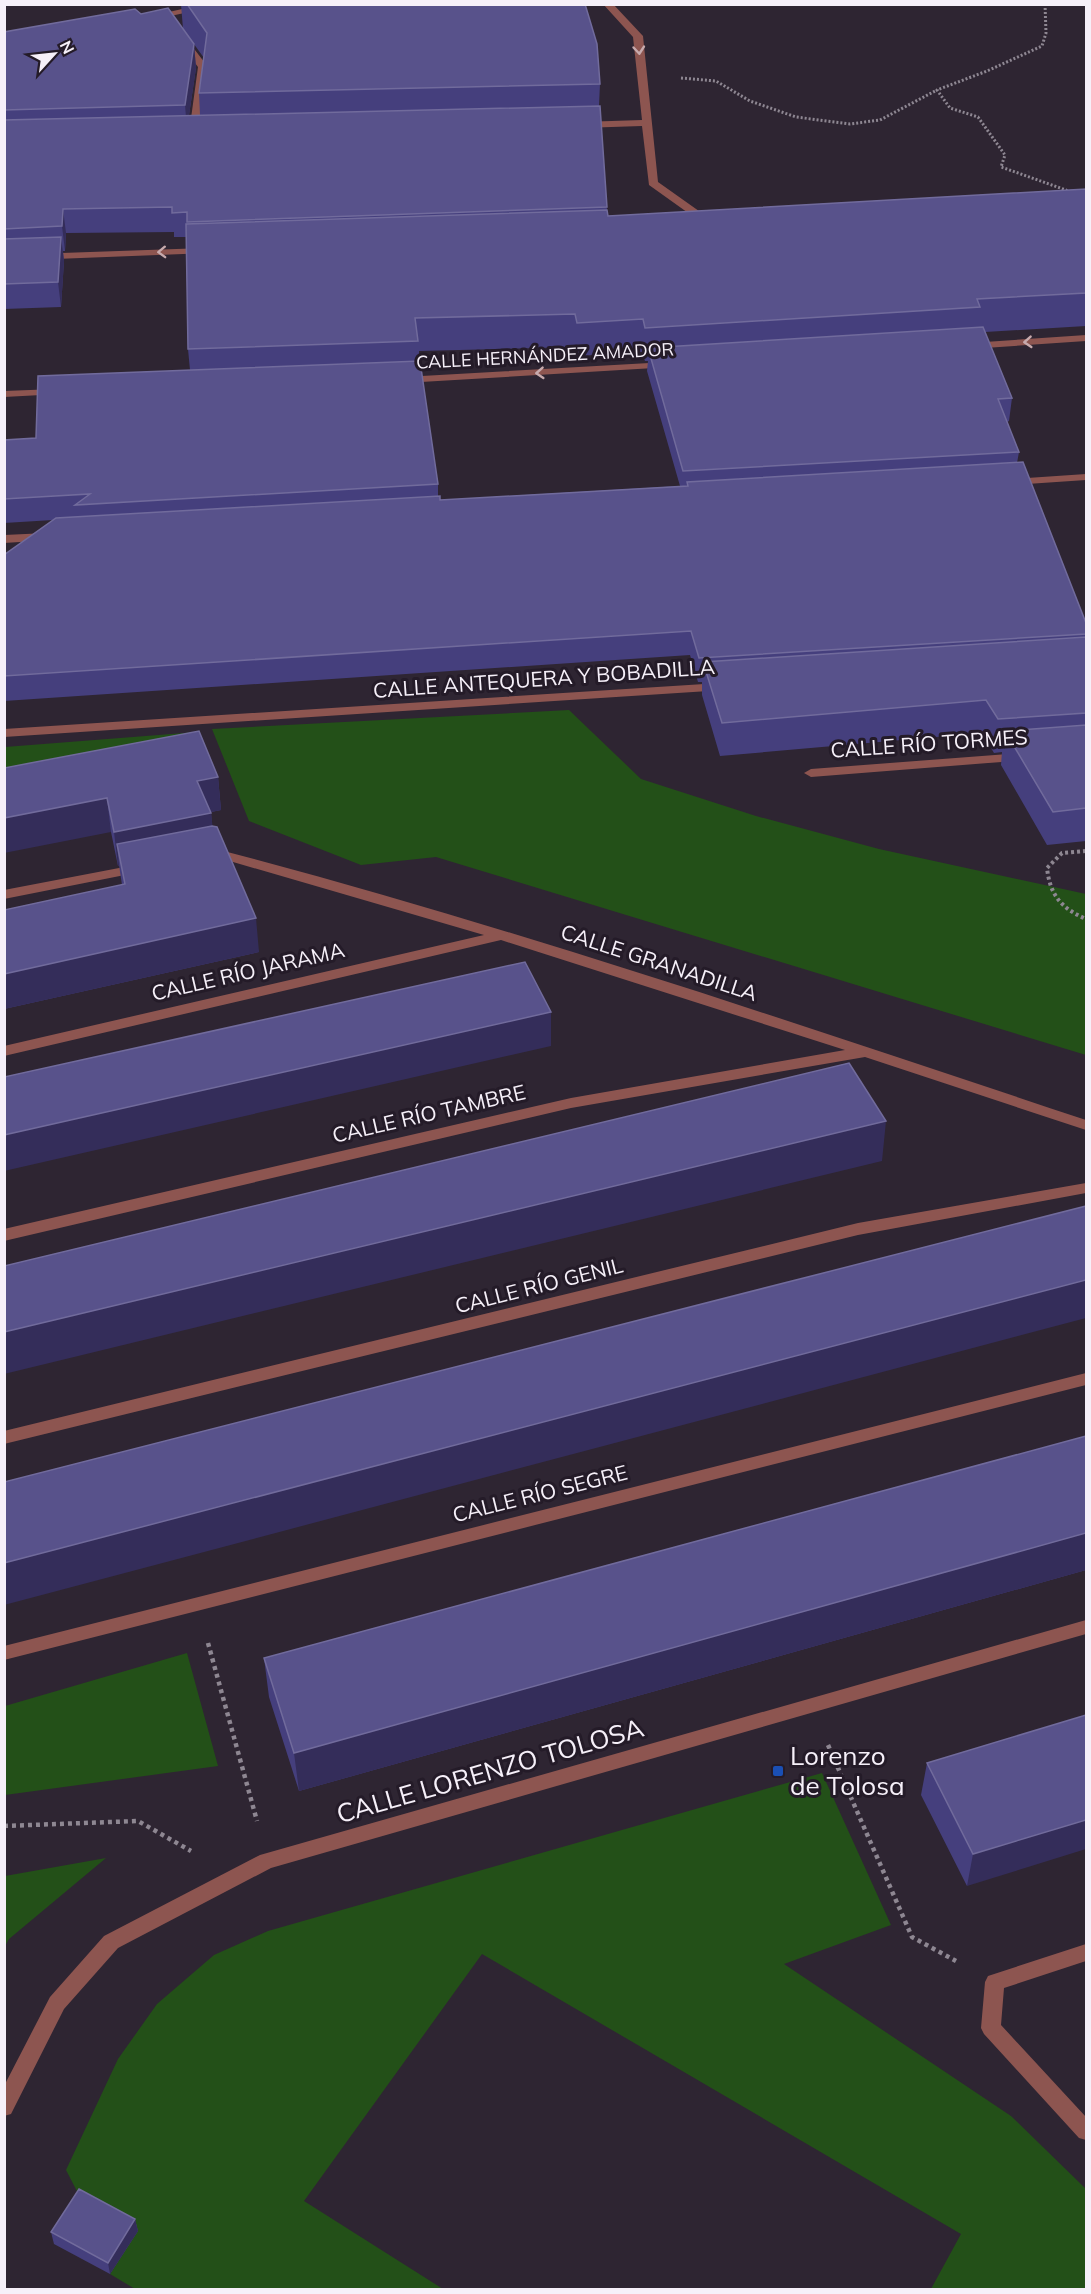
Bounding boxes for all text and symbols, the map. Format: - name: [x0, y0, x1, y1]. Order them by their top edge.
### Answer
- north arrow: [24, 24, 84, 84]
- text: N: [56, 37, 79, 57]
- one-way arrow: [632, 46, 645, 55]
- one-way arrow: [157, 246, 166, 258]
- one-way arrow: [1024, 335, 1033, 348]
- street label: CALLE HERNÁNDEZ AMADOR: [415, 337, 675, 374]
- one-way arrow: [536, 367, 545, 380]
- street label: CALLE ANTEQUERA Y BOBADILLA: [372, 653, 716, 703]
- street label: CALLE RÍO TORMES: [829, 723, 1028, 763]
- street label: CALLE GRANADILLA: [558, 918, 762, 1006]
- street label: CALLE RÍO JARAMA: [149, 936, 347, 1006]
- street label: CALLE RÍO TAMBRE: [330, 1078, 528, 1148]
- street label: CALLE RÍO GENIL: [452, 1251, 626, 1318]
- street label: CALLE RÍO SEGRE: [450, 1459, 630, 1527]
- street label: CALLE LORENZO TOLOSA: [332, 1711, 647, 1830]
- place label: Lorenzo de Tolosa: [790, 1739, 905, 1802]
- marker: Lorenzo de Tolosa: [771, 1764, 785, 1778]

